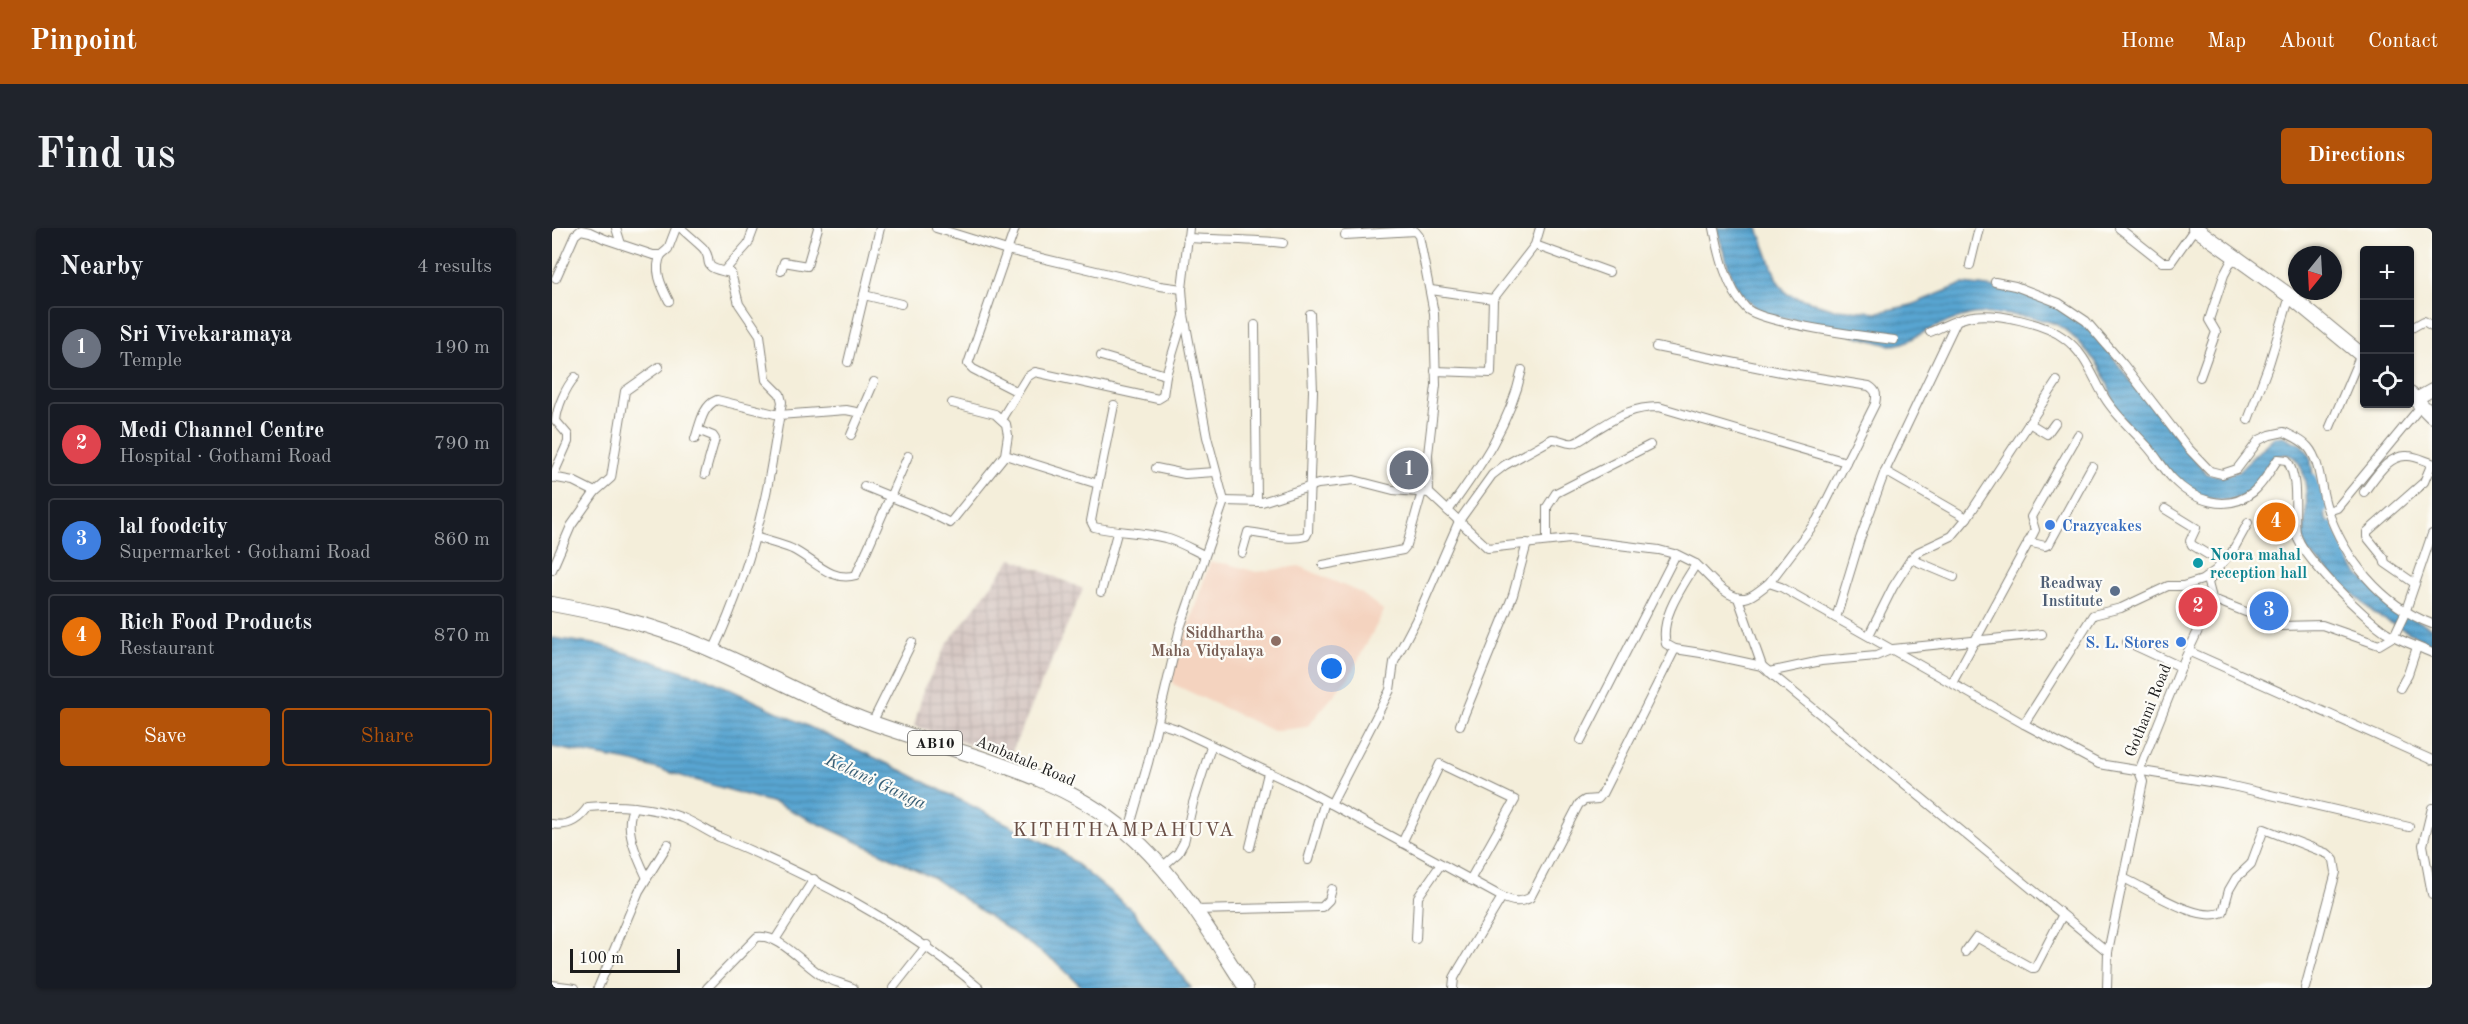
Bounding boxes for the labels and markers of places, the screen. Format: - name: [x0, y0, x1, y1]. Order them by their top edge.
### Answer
- pin: 1: [1390, 448, 1428, 492]
- pin: 4: [2256, 500, 2296, 544]
- marker: Crazycakes: [2043, 518, 2057, 532]
- place label: Crazycakes: [2062, 519, 2142, 535]
- place label: Noora mahal reception hall: [2210, 548, 2307, 582]
- marker: Noora mahal reception hall: [2191, 556, 2205, 570]
- place label: Readway Institute: [2039, 576, 2103, 610]
- marker: Readway Institute: [2108, 584, 2122, 598]
- pin: 2: [2178, 584, 2218, 629]
- pin: 3: [2250, 588, 2288, 634]
- place label: Siddhartha Maha Vidyalaya: [1151, 626, 1264, 660]
- marker: Siddhartha Maha Vidyalaya: [1269, 634, 1283, 648]
- marker: S. L. Stores: [2174, 635, 2188, 649]
- place label: S. L. Stores: [2085, 636, 2169, 652]

